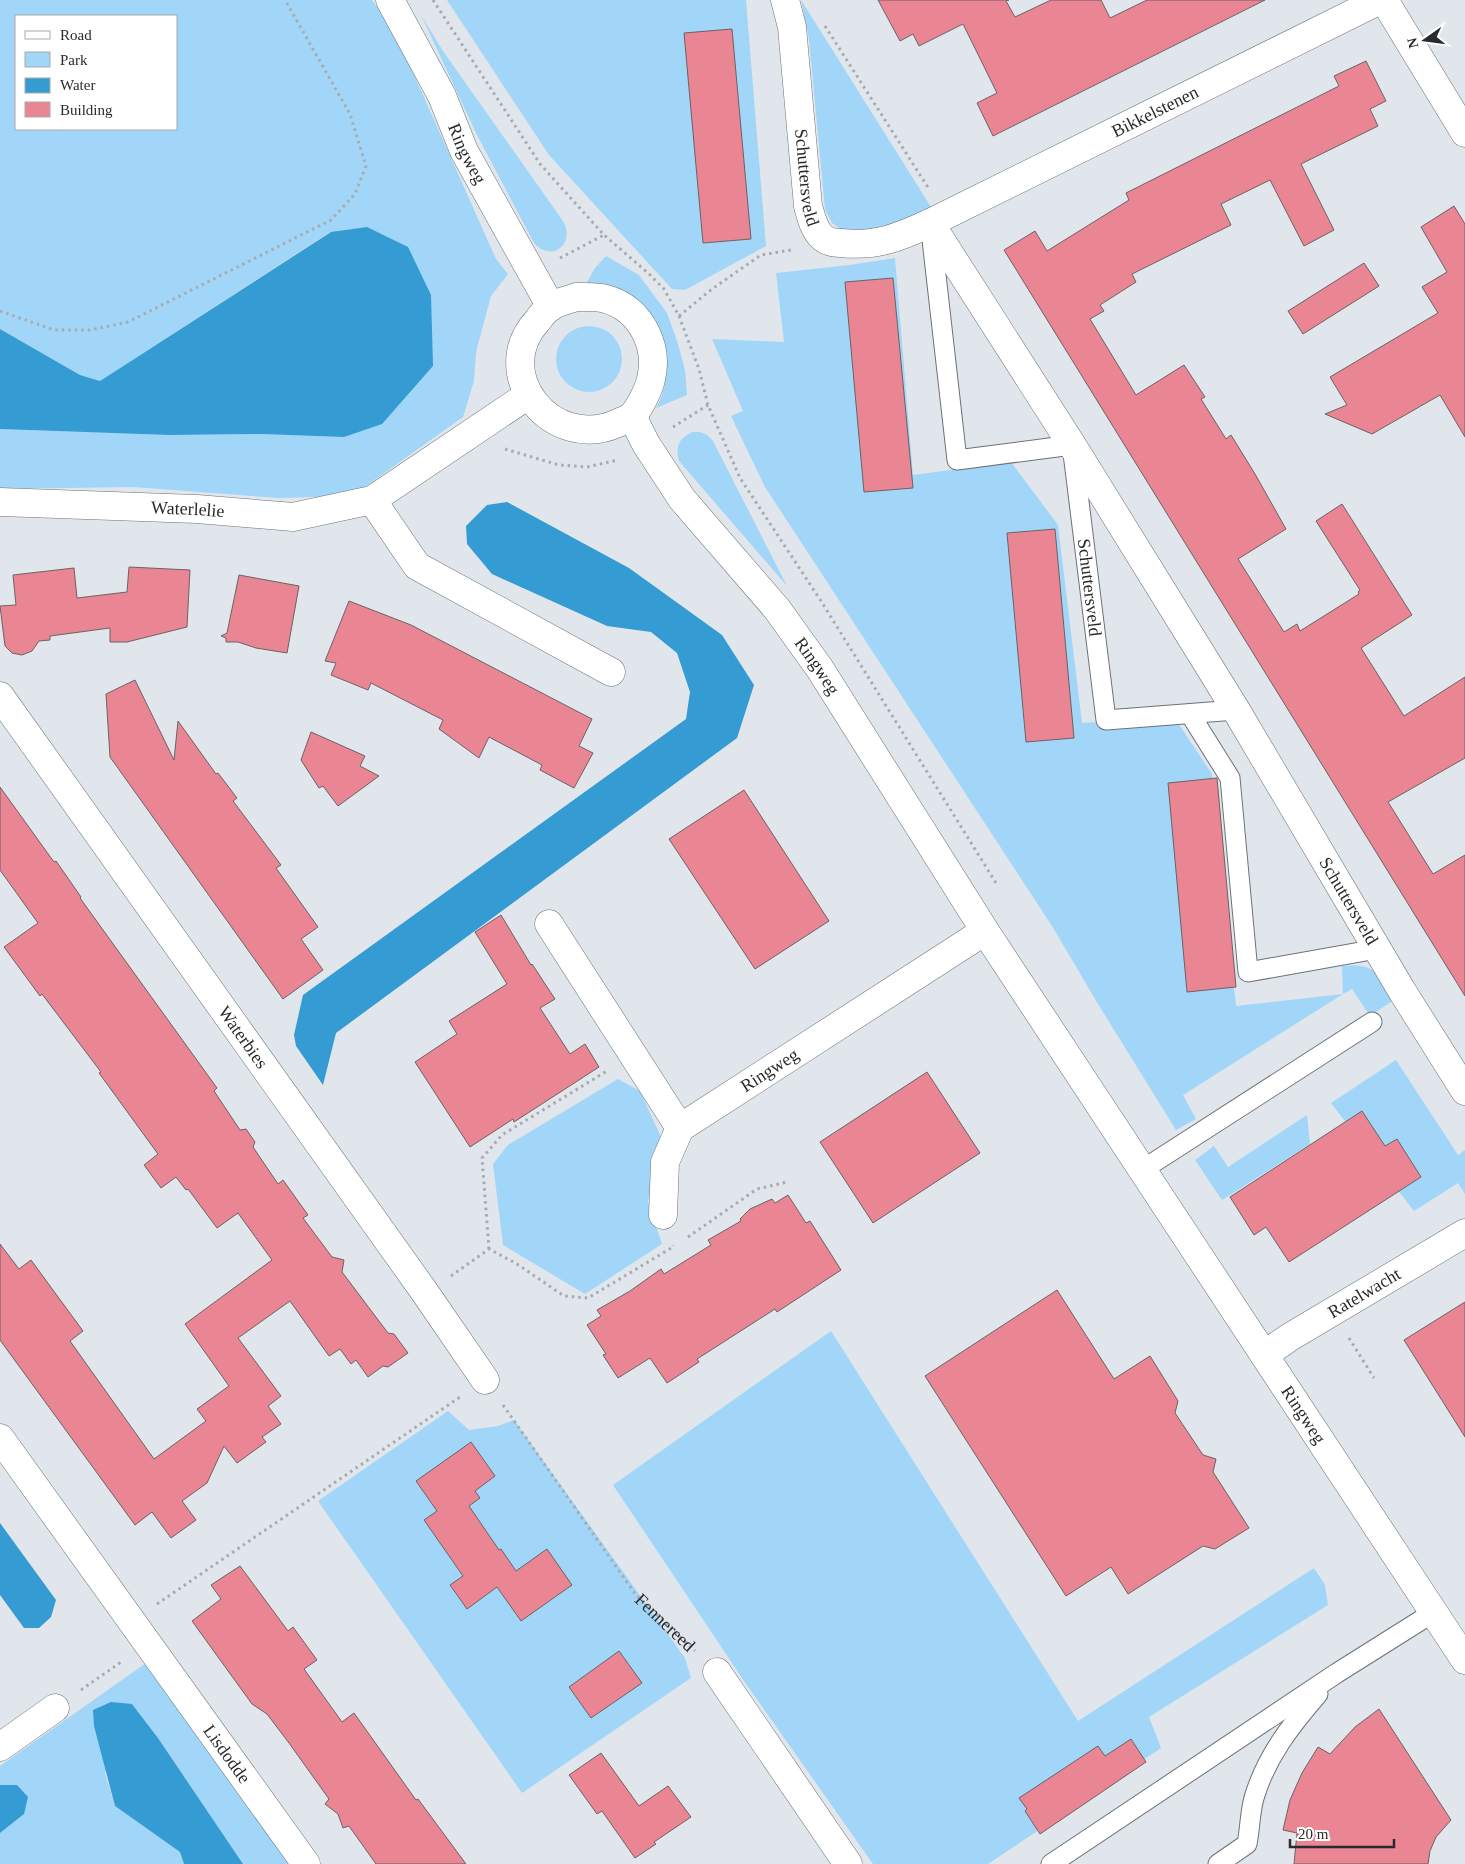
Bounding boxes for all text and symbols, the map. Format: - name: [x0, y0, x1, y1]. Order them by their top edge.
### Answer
- legend: [15, 15, 178, 130]
- north arrow: [1400, 15, 1450, 65]
- text: Road: [60, 27, 92, 43]
- text: N: [1404, 36, 1421, 50]
- text: Park: [60, 52, 88, 68]
- text: Water: [60, 77, 95, 93]
- street label: Bikkelstenen: [1108, 82, 1201, 141]
- text: Building: [60, 102, 113, 118]
- street label: Ringweg: [444, 120, 490, 187]
- street label: Schuttersveld: [791, 128, 823, 229]
- street label: Waterlelie: [151, 497, 225, 521]
- street label: Schuttersveld: [1074, 538, 1106, 637]
- street label: Ringweg: [790, 633, 844, 698]
- street label: Schuttersveld: [1315, 854, 1382, 948]
- street label: Waterbies: [214, 1002, 272, 1072]
- street label: Ringweg: [737, 1044, 802, 1096]
- street label: Ratelwacht: [1324, 1264, 1404, 1322]
- street label: Ringweg: [1277, 1382, 1330, 1447]
- street label: Fennereed: [631, 1590, 699, 1656]
- street label: Lisdodde: [199, 1721, 255, 1787]
- scale bar: [1290, 1816, 1394, 1848]
- text: 20 m: [1298, 1826, 1329, 1842]

